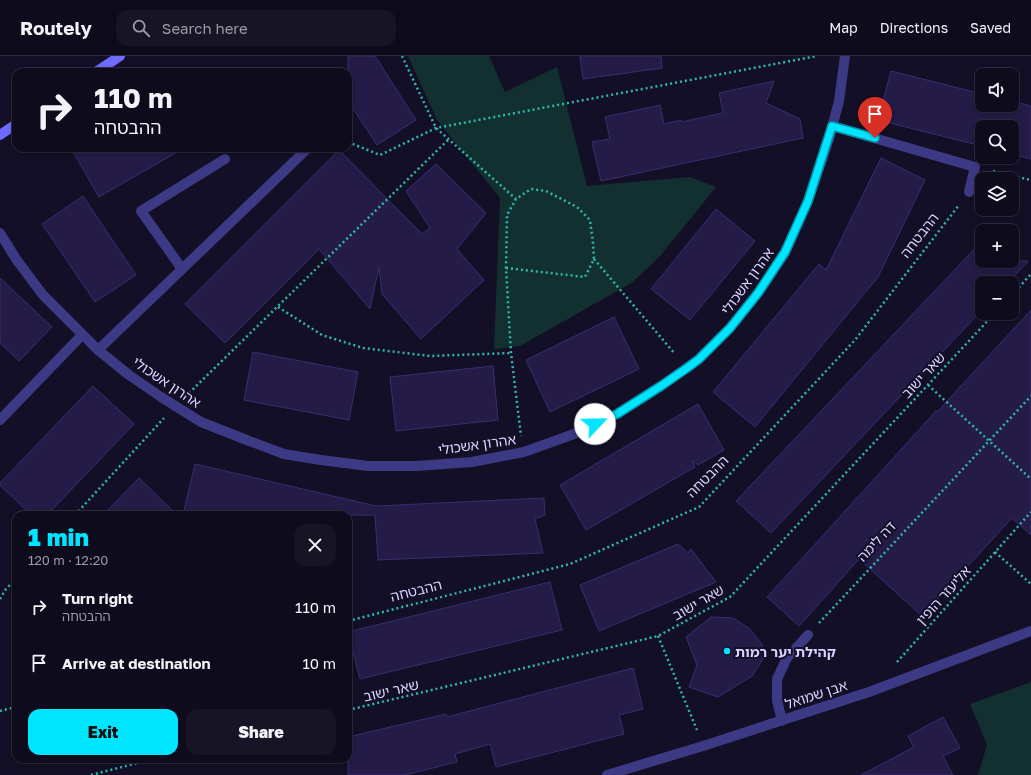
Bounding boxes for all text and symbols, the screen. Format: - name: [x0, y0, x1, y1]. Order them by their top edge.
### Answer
- search box: [116, 10, 396, 46]
- text: Routely: [20, 16, 92, 39]
- icon: search: [130, 17, 152, 39]
- text: Search here: [162, 19, 248, 37]
- text: Map: [829, 19, 858, 36]
- text: Directions: [880, 19, 948, 36]
- text: Saved: [970, 19, 1011, 36]
- map controls: [975, 68, 1019, 320]
- button: sound: [975, 68, 1019, 112]
- text: 110 m: [94, 81, 173, 114]
- icon: right: [28, 84, 80, 136]
- pin: [858, 97, 892, 138]
- icon: arrive: [864, 103, 886, 125]
- text: ההבטחה: [94, 116, 161, 138]
- button: search: [975, 120, 1019, 164]
- button: layers: [975, 172, 1019, 216]
- street label: ההבטחה: [896, 209, 942, 261]
- button: +: [975, 224, 1019, 268]
- street label: אהרון אשכולי: [717, 244, 777, 318]
- button: −: [975, 276, 1019, 320]
- street label: שאר ישוב: [898, 349, 948, 401]
- street label: אהרון אשכולי: [130, 353, 204, 411]
- position arrow: [574, 403, 616, 445]
- street label: אהרון אשכולי: [437, 430, 517, 458]
- street label: ההבטחה: [682, 451, 732, 501]
- street label: דה לימה: [853, 517, 899, 565]
- text: 1 min: [28, 522, 89, 551]
- button: close: [294, 524, 336, 566]
- text: 120 m · 12:20: [28, 552, 108, 568]
- street label: אליעזר הופין: [912, 562, 974, 628]
- street label: ההבטחה: [388, 575, 444, 605]
- street label: שאר ישוב: [669, 581, 727, 623]
- text: Turn right: [62, 589, 133, 607]
- icon: right: [28, 596, 50, 618]
- text: 110 m: [295, 598, 336, 616]
- text: ההבטחה: [62, 608, 111, 624]
- place label: קהילת יער רמות: [735, 643, 836, 660]
- marker: קהילת יער רמות: [722, 646, 732, 656]
- icon: arrive: [28, 652, 50, 674]
- text: Arrive at destination: [62, 654, 211, 672]
- text: 10 m: [302, 654, 336, 672]
- street label: שאר ישוב: [362, 675, 420, 705]
- street label: אבן שמואל: [783, 676, 850, 712]
- button: Exit: [28, 709, 178, 755]
- button: Share: [186, 709, 336, 755]

